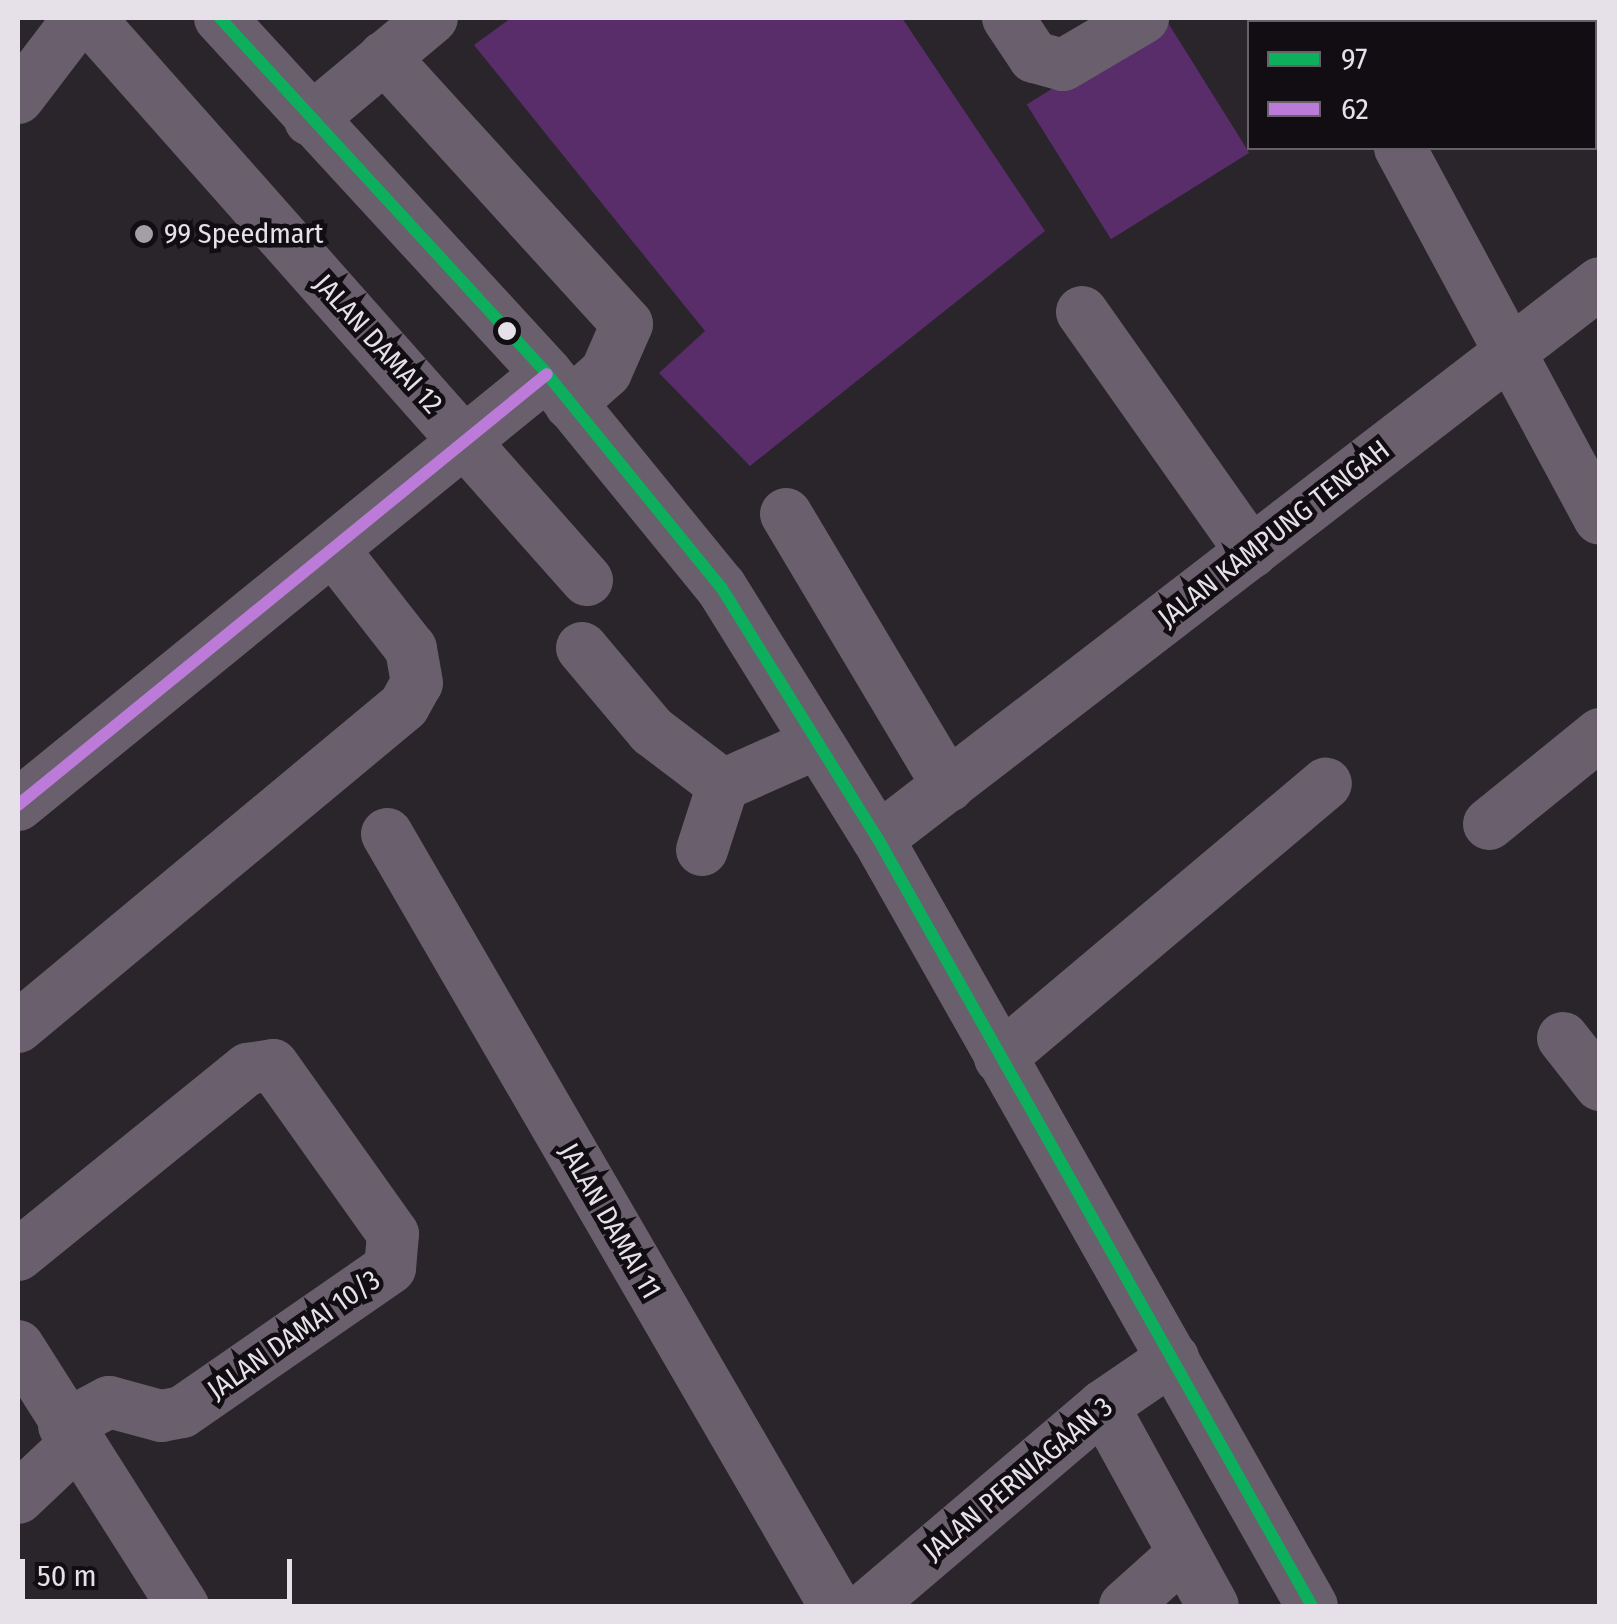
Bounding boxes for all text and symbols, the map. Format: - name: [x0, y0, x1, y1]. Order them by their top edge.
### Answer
- legend: [1247, 20, 1597, 150]
- text: 97: [1341, 41, 1367, 77]
- text: 62: [1341, 91, 1369, 127]
- place label: 99 Speedmart: [164, 217, 323, 251]
- marker: 99 Speedmart: [133, 223, 155, 245]
- street label: JALAN DAMAI 12: [307, 268, 449, 420]
- unlabelled marker: [497, 321, 517, 341]
- street label: JALAN KAMPUNG TENGAH: [1152, 433, 1396, 635]
- street label: JALAN DAMAI 11: [552, 1137, 668, 1305]
- street label: JALAN DAMAI 10/3: [201, 1263, 387, 1407]
- street label: JALAN PERNIAGAAN 3: [917, 1390, 1119, 1568]
- scale bar: [25, 1539, 298, 1601]
- text: 50 m: [37, 1558, 97, 1594]

